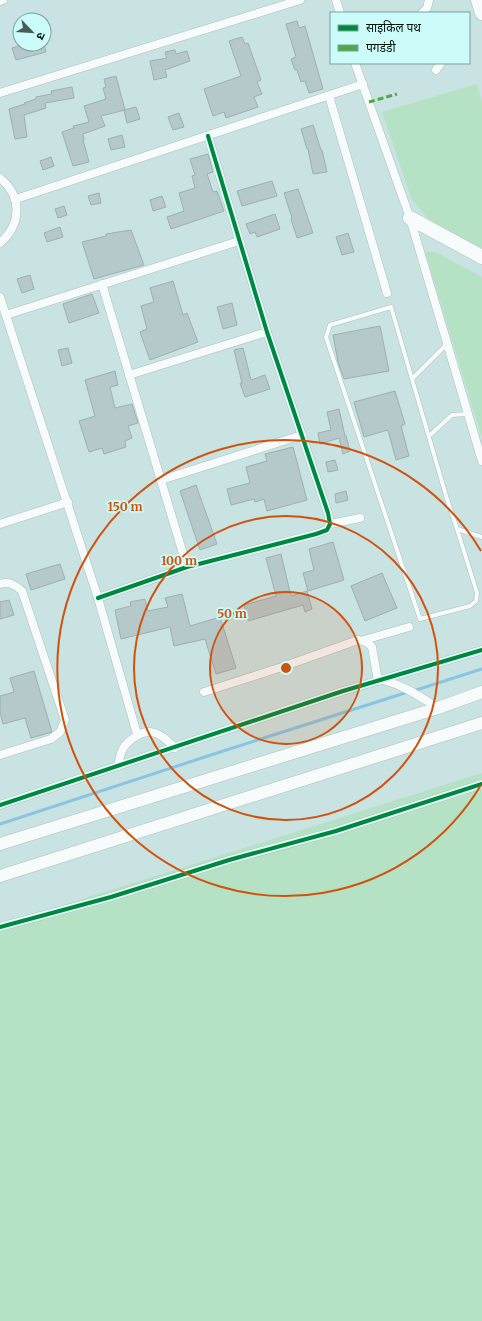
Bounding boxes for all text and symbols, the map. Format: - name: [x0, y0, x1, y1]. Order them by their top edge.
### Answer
- north arrow: [12, 12, 52, 52]
- legend: [330, 12, 470, 64]
- text: साइकिल पथ: [366, 20, 421, 35]
- text: उ: [33, 30, 49, 43]
- text: पगडंडी: [366, 40, 396, 55]
- text: 150 m: [108, 499, 143, 514]
- text: 100 m: [161, 553, 197, 568]
- text: 50 m: [217, 606, 247, 621]
- centre of rings: [279, 661, 293, 675]

